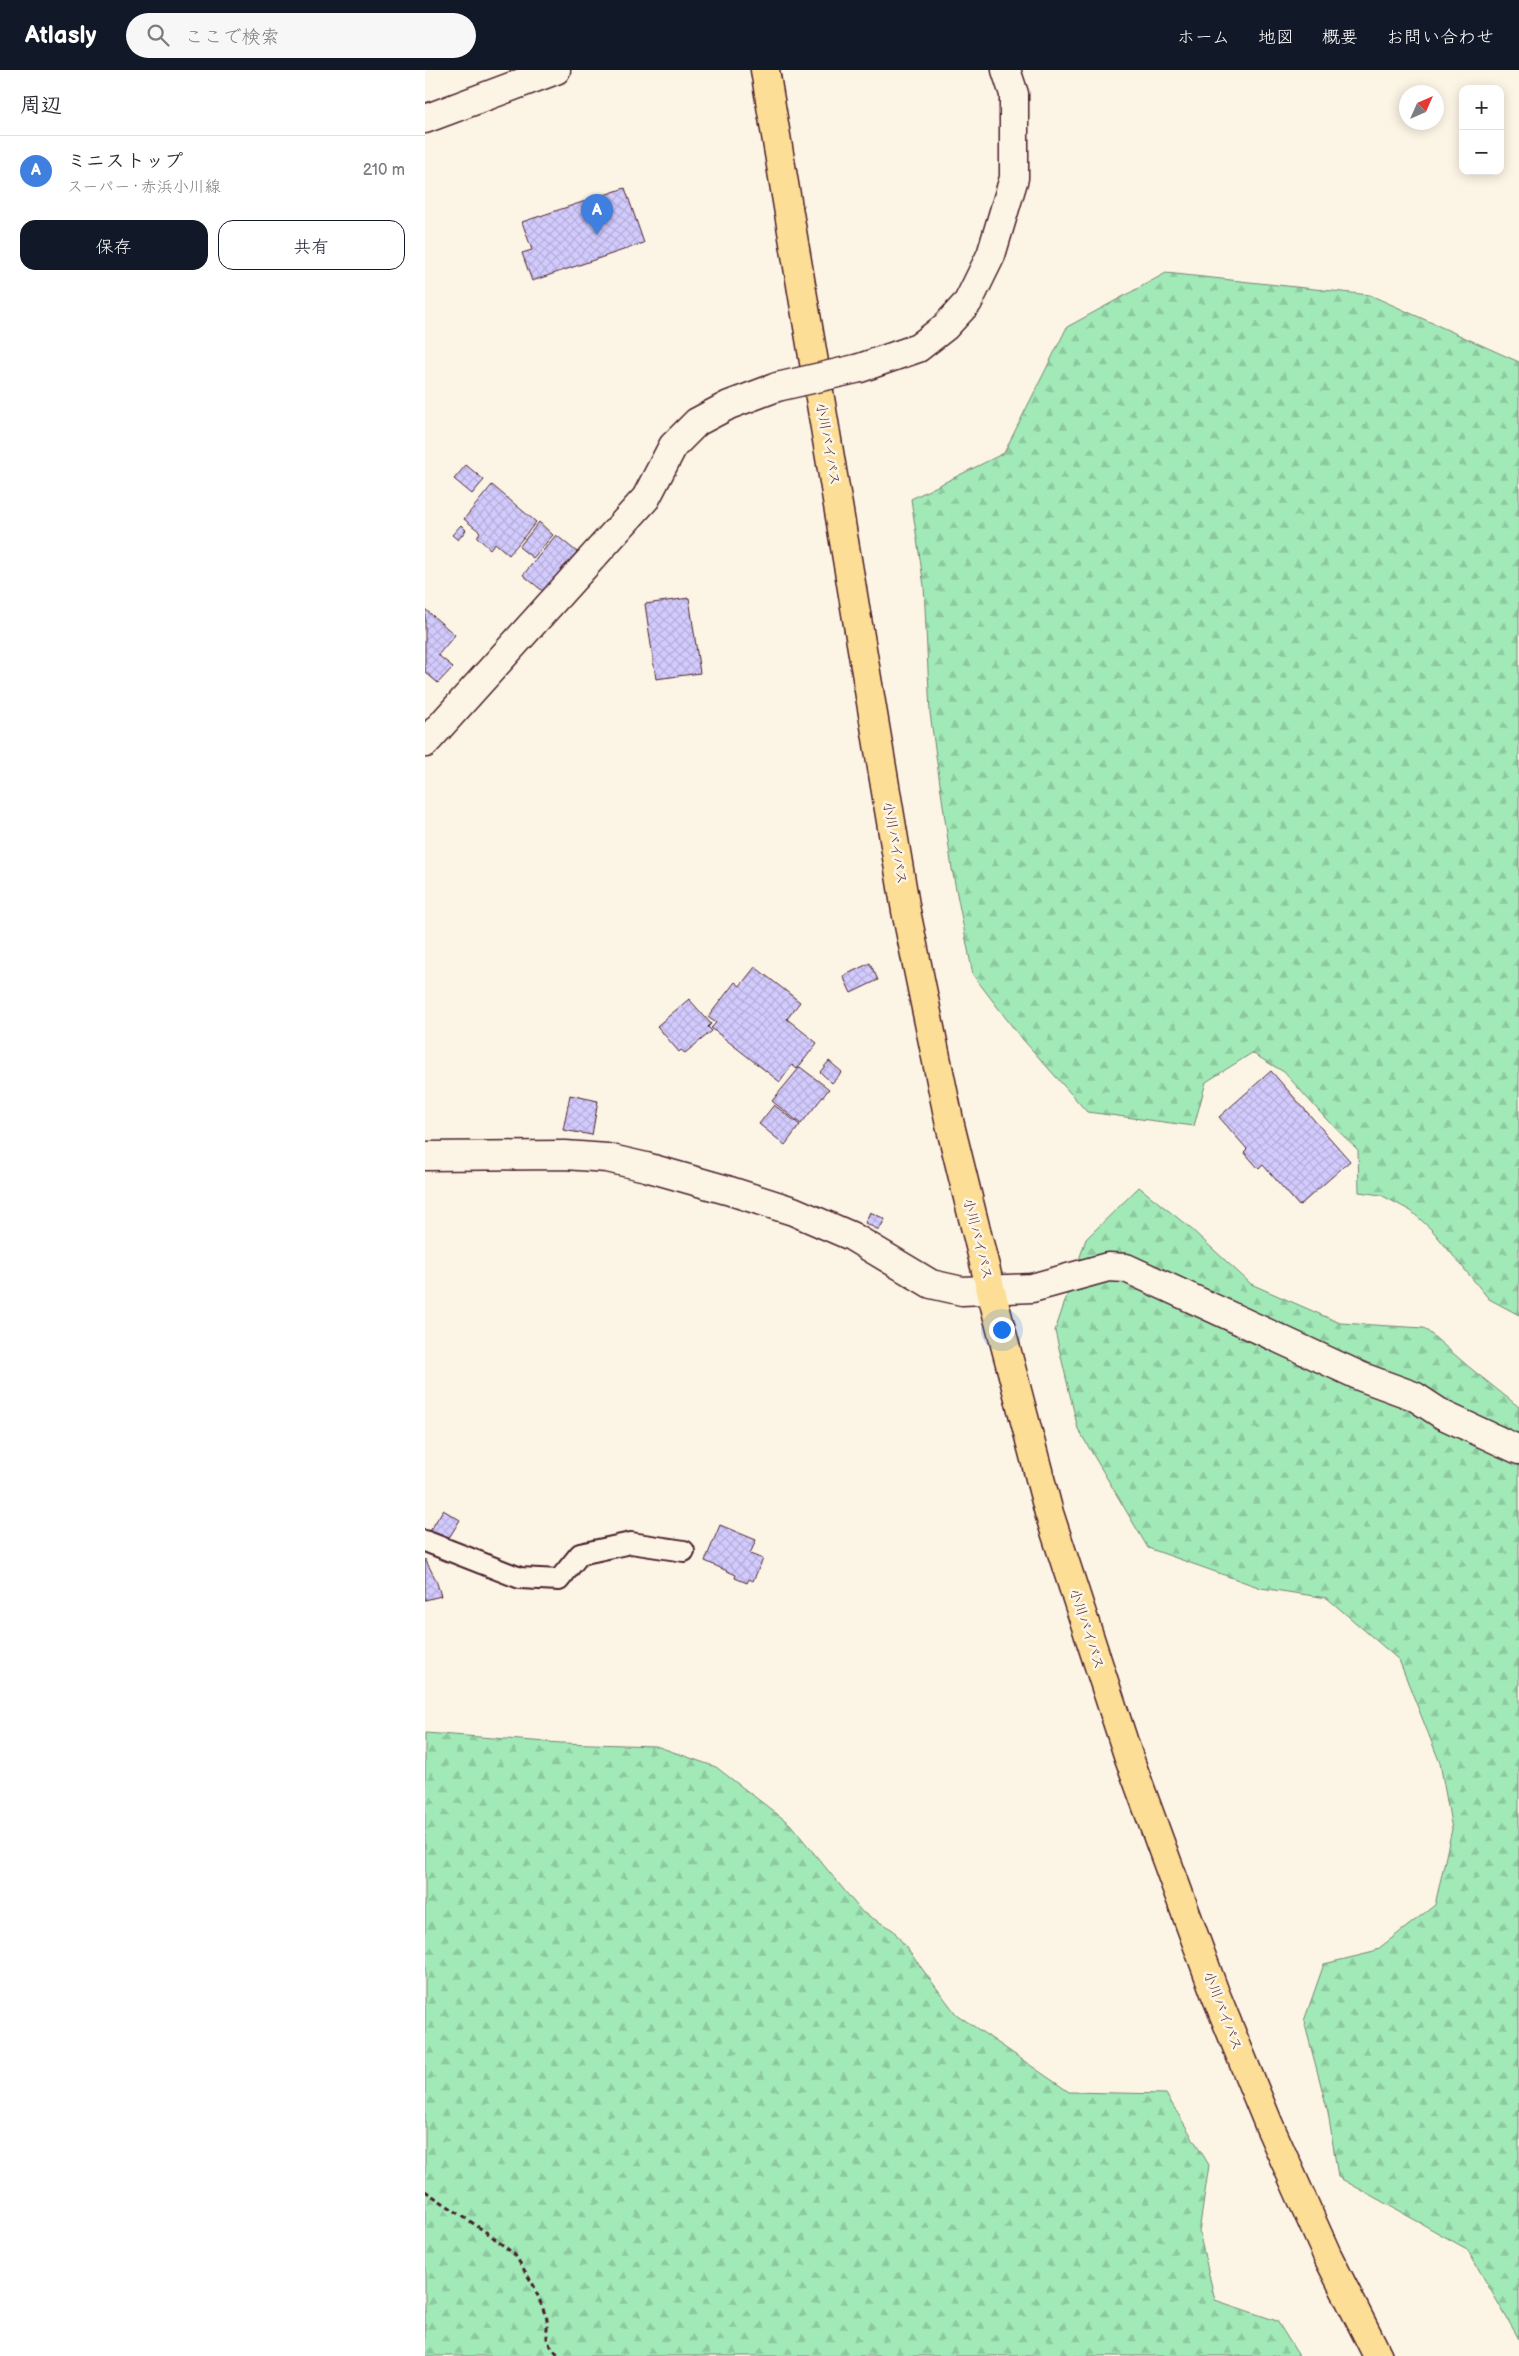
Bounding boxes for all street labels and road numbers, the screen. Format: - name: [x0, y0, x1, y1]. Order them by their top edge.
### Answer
- street label: 小川バイパス: [812, 401, 844, 487]
- street label: 小川バイパス: [879, 800, 911, 886]
- street label: 小川バイパス: [960, 1196, 996, 1282]
- street label: 小川バイパス: [1066, 1587, 1108, 1671]
- street label: 小川バイパス: [1200, 1969, 1246, 2053]

